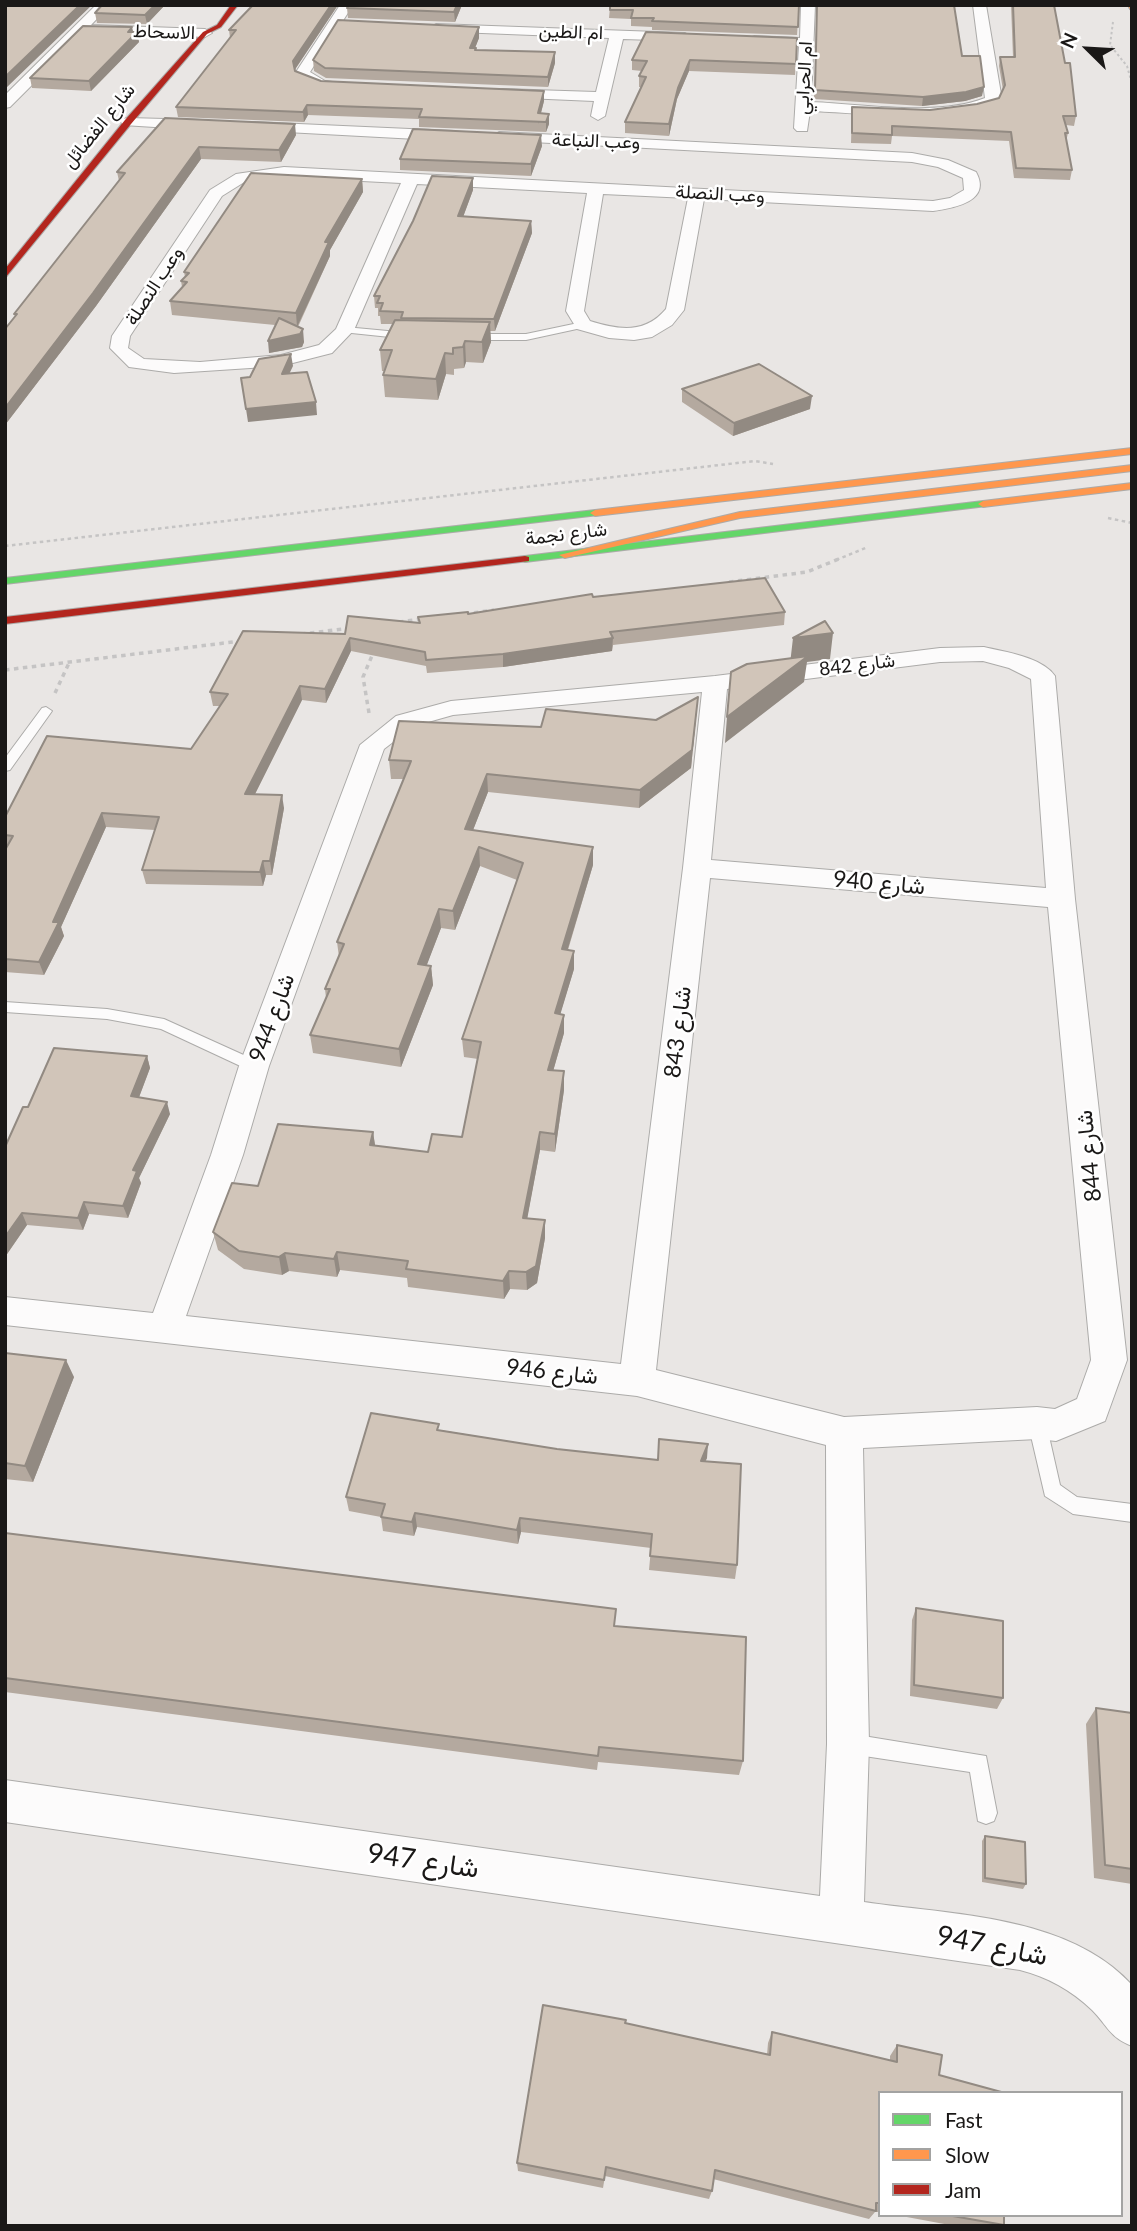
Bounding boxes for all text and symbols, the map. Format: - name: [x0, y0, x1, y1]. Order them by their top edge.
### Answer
- north arrow: [1053, 14, 1123, 84]
- street label: ام الطين: [538, 19, 604, 45]
- street label: الاسحاط: [133, 20, 195, 44]
- text: N: [1055, 29, 1082, 52]
- street label: ام الحرابي: [791, 41, 817, 115]
- street label: شارع الفضائل: [58, 79, 140, 173]
- street label: وعب النباعة: [551, 128, 641, 154]
- street label: وعب النصلة: [675, 180, 765, 208]
- street label: وعب النصلة: [120, 242, 188, 330]
- street label: شارع نجمة: [524, 518, 608, 550]
- street label: شارع 842: [818, 649, 896, 681]
- street label: شارع 940: [832, 865, 926, 901]
- street label: شارع 944: [243, 970, 301, 1066]
- street label: شارع 843: [659, 985, 697, 1079]
- street label: شارع 844: [1070, 1109, 1108, 1203]
- street label: شارع 946: [505, 1353, 599, 1391]
- street label: شارع 947: [365, 1837, 481, 1885]
- street label: شارع 947: [934, 1919, 1050, 1973]
- legend: [878, 2091, 1123, 2217]
- text: Fast: [945, 2107, 982, 2132]
- text: Slow: [945, 2142, 989, 2167]
- text: Jam: [945, 2177, 981, 2202]

